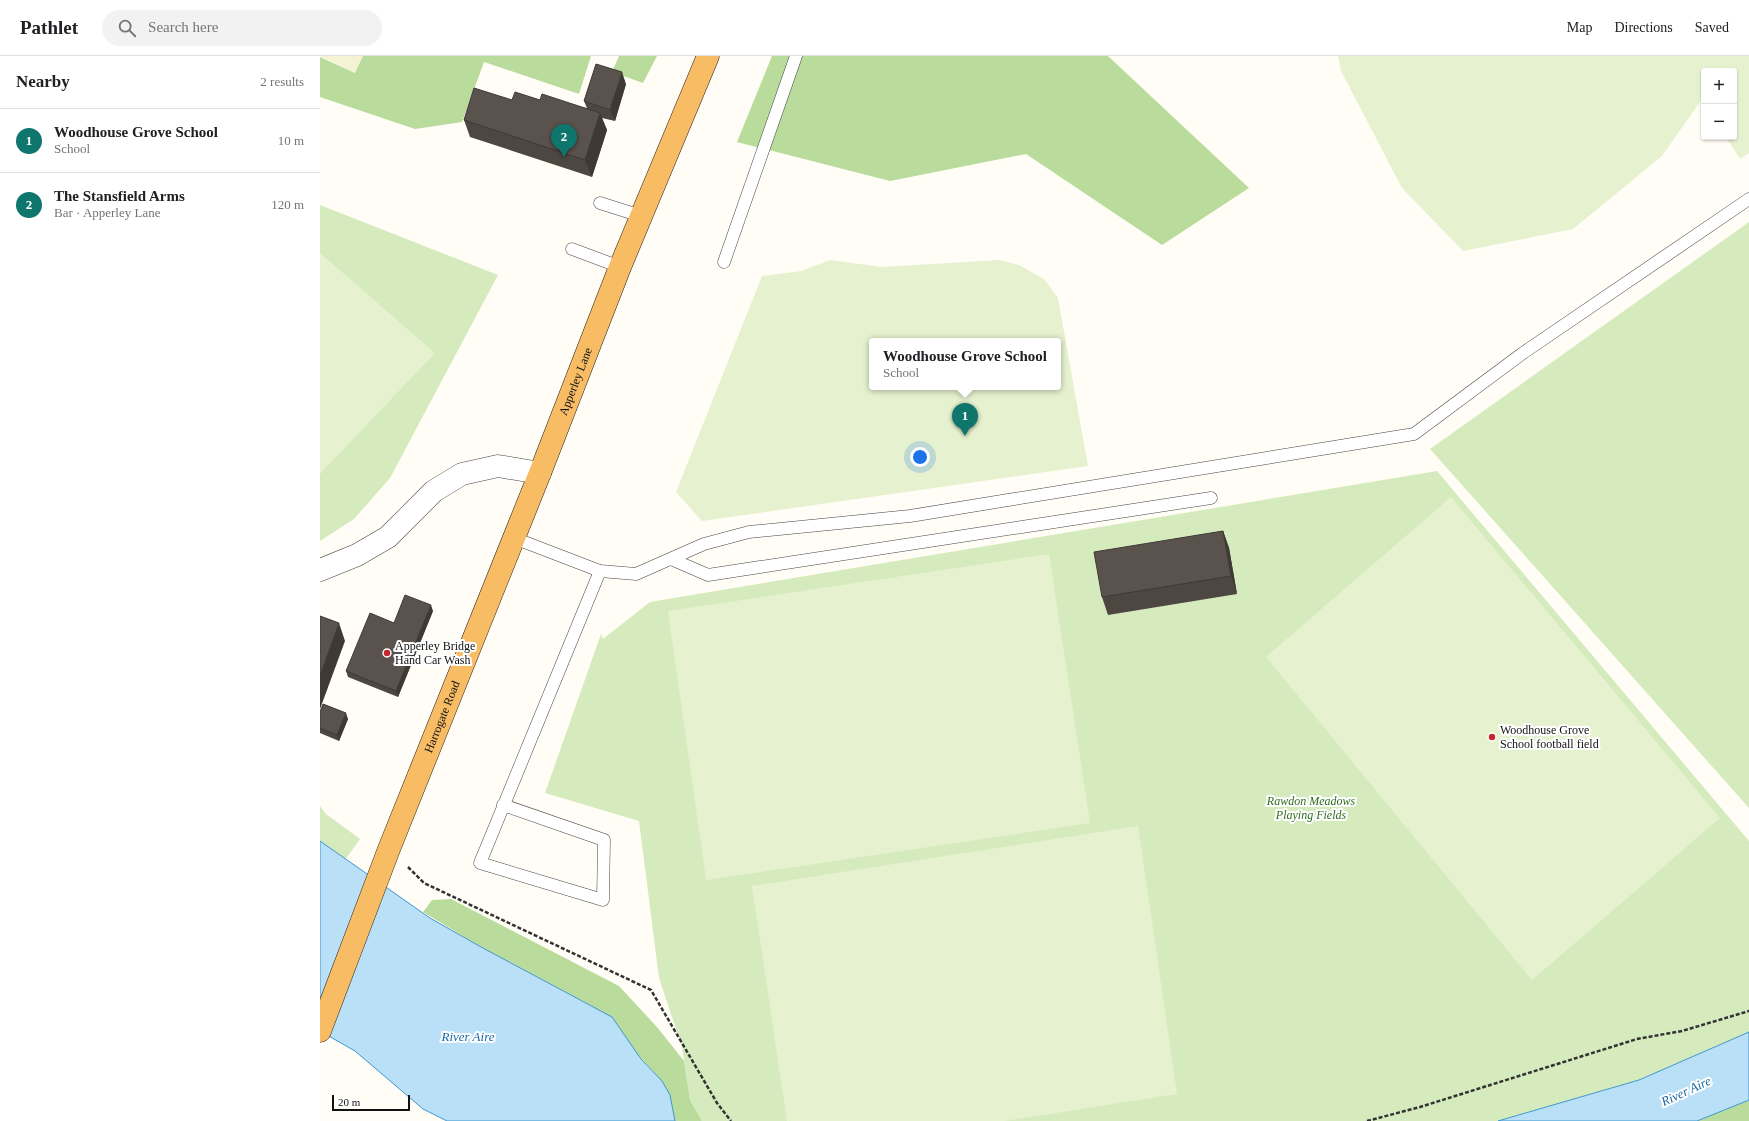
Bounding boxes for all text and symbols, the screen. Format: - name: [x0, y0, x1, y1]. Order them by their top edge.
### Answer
- search box: [102, 10, 382, 46]
- text: Pathlet: [20, 17, 78, 38]
- icon: search: [116, 17, 138, 39]
- text: Search here: [148, 19, 218, 35]
- text: Map: [1567, 20, 1592, 35]
- text: Directions: [1614, 20, 1673, 35]
- text: Saved: [1695, 20, 1729, 35]
- map controls: [1701, 68, 1737, 140]
- button: +: [1701, 68, 1737, 104]
- text: Nearby: [16, 72, 70, 91]
- text: 2 results: [260, 74, 304, 89]
- button: −: [1701, 104, 1737, 140]
- text: Woodhouse Grove School: [54, 124, 218, 140]
- pin: 2: [551, 124, 577, 157]
- text: 1: [26, 133, 32, 148]
- text: 10 m: [278, 133, 304, 148]
- text: School: [54, 141, 90, 156]
- text: The Stansfield Arms: [54, 188, 185, 204]
- text: 2: [26, 197, 32, 212]
- text: 120 m: [271, 197, 304, 212]
- text: Bar · Apperley Lane: [54, 205, 160, 220]
- popup: [869, 338, 1061, 390]
- street label: Apperley Lane: [556, 346, 595, 417]
- text: Woodhouse Grove School: [883, 348, 1047, 364]
- text: School: [883, 365, 919, 380]
- pin: 1: [952, 403, 978, 436]
- your location: [910, 447, 930, 467]
- place label: Apperley Bridge Hand Car Wash: [395, 639, 475, 667]
- marker: Apperley Bridge Hand Car Wash: [382, 648, 392, 658]
- street label: Harrogate Road: [421, 679, 463, 755]
- place label: Woodhouse Grove School football field: [1500, 723, 1599, 751]
- marker: Woodhouse Grove School football field: [1487, 732, 1497, 742]
- park label: Rawdon Meadows Playing Fields: [1266, 794, 1355, 822]
- water label: River Aire: [440, 1029, 495, 1044]
- water label: River Aire: [1658, 1073, 1713, 1109]
- scale bar: [332, 1093, 410, 1112]
- text: 20 m: [338, 1096, 360, 1108]

